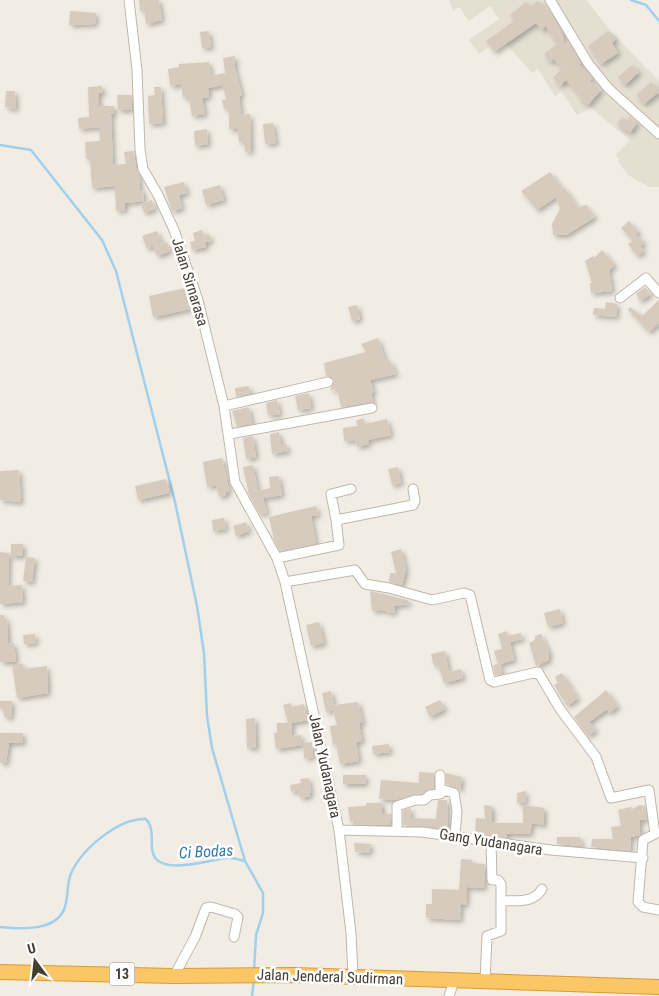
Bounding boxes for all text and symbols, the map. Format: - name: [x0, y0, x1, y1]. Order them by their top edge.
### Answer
- street label: Jalan Sirnarasa: [168, 236, 212, 328]
- street label: Jalan Yudanagara: [305, 712, 345, 820]
- street label: Gang Yudanagara: [438, 825, 544, 859]
- water label: Ci Bodas: [178, 841, 234, 862]
- north arrow: [10, 936, 60, 986]
- text: U: [26, 940, 38, 957]
- road number: 13: [110, 962, 134, 986]
- street label: Jalan Jenderal Sudirman: [257, 965, 403, 989]

